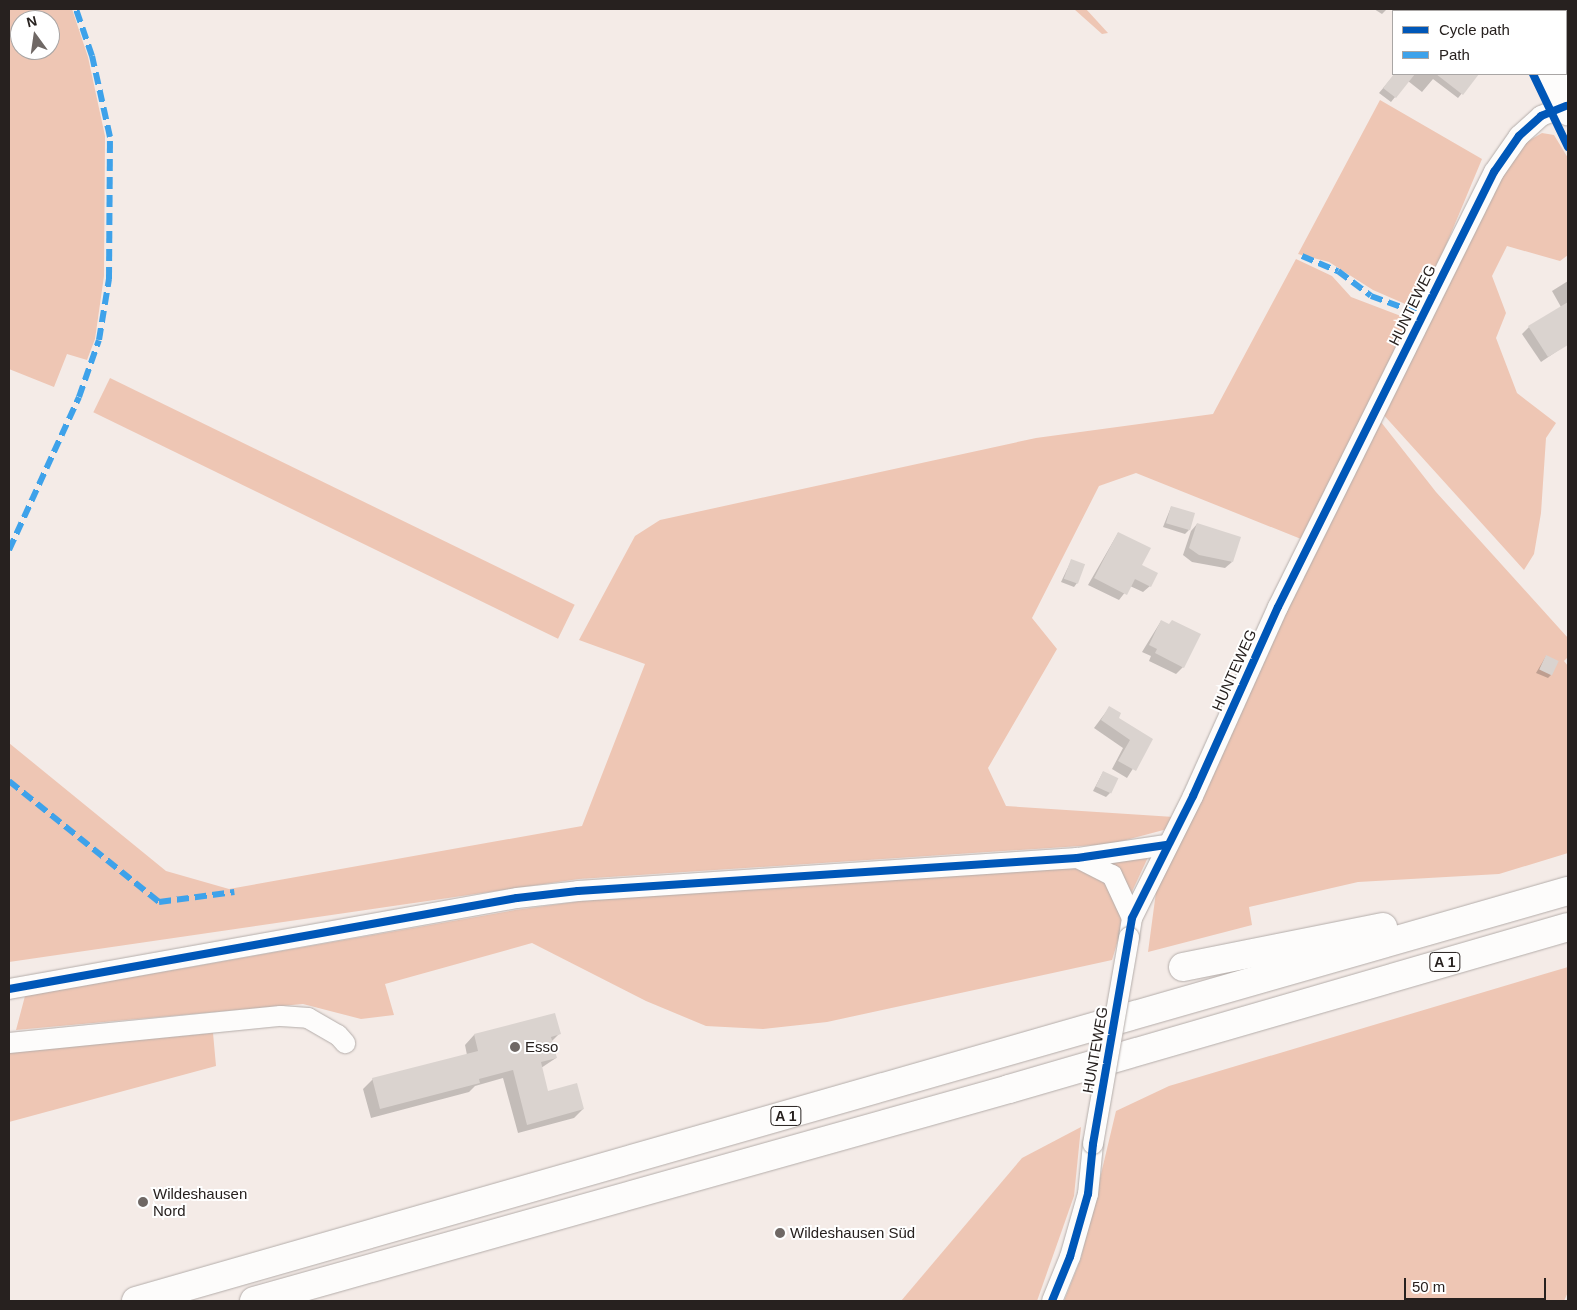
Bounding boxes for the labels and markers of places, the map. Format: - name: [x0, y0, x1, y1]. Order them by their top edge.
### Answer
- place label: Esso: [525, 1038, 558, 1056]
- marker: Esso: [509, 1041, 521, 1053]
- place label: Wildeshausen Nord: [153, 1184, 247, 1219]
- marker: Wildeshausen Nord: [137, 1196, 149, 1208]
- place label: Wildeshausen Süd: [790, 1224, 915, 1242]
- marker: Wildeshausen Süd: [774, 1227, 786, 1239]

